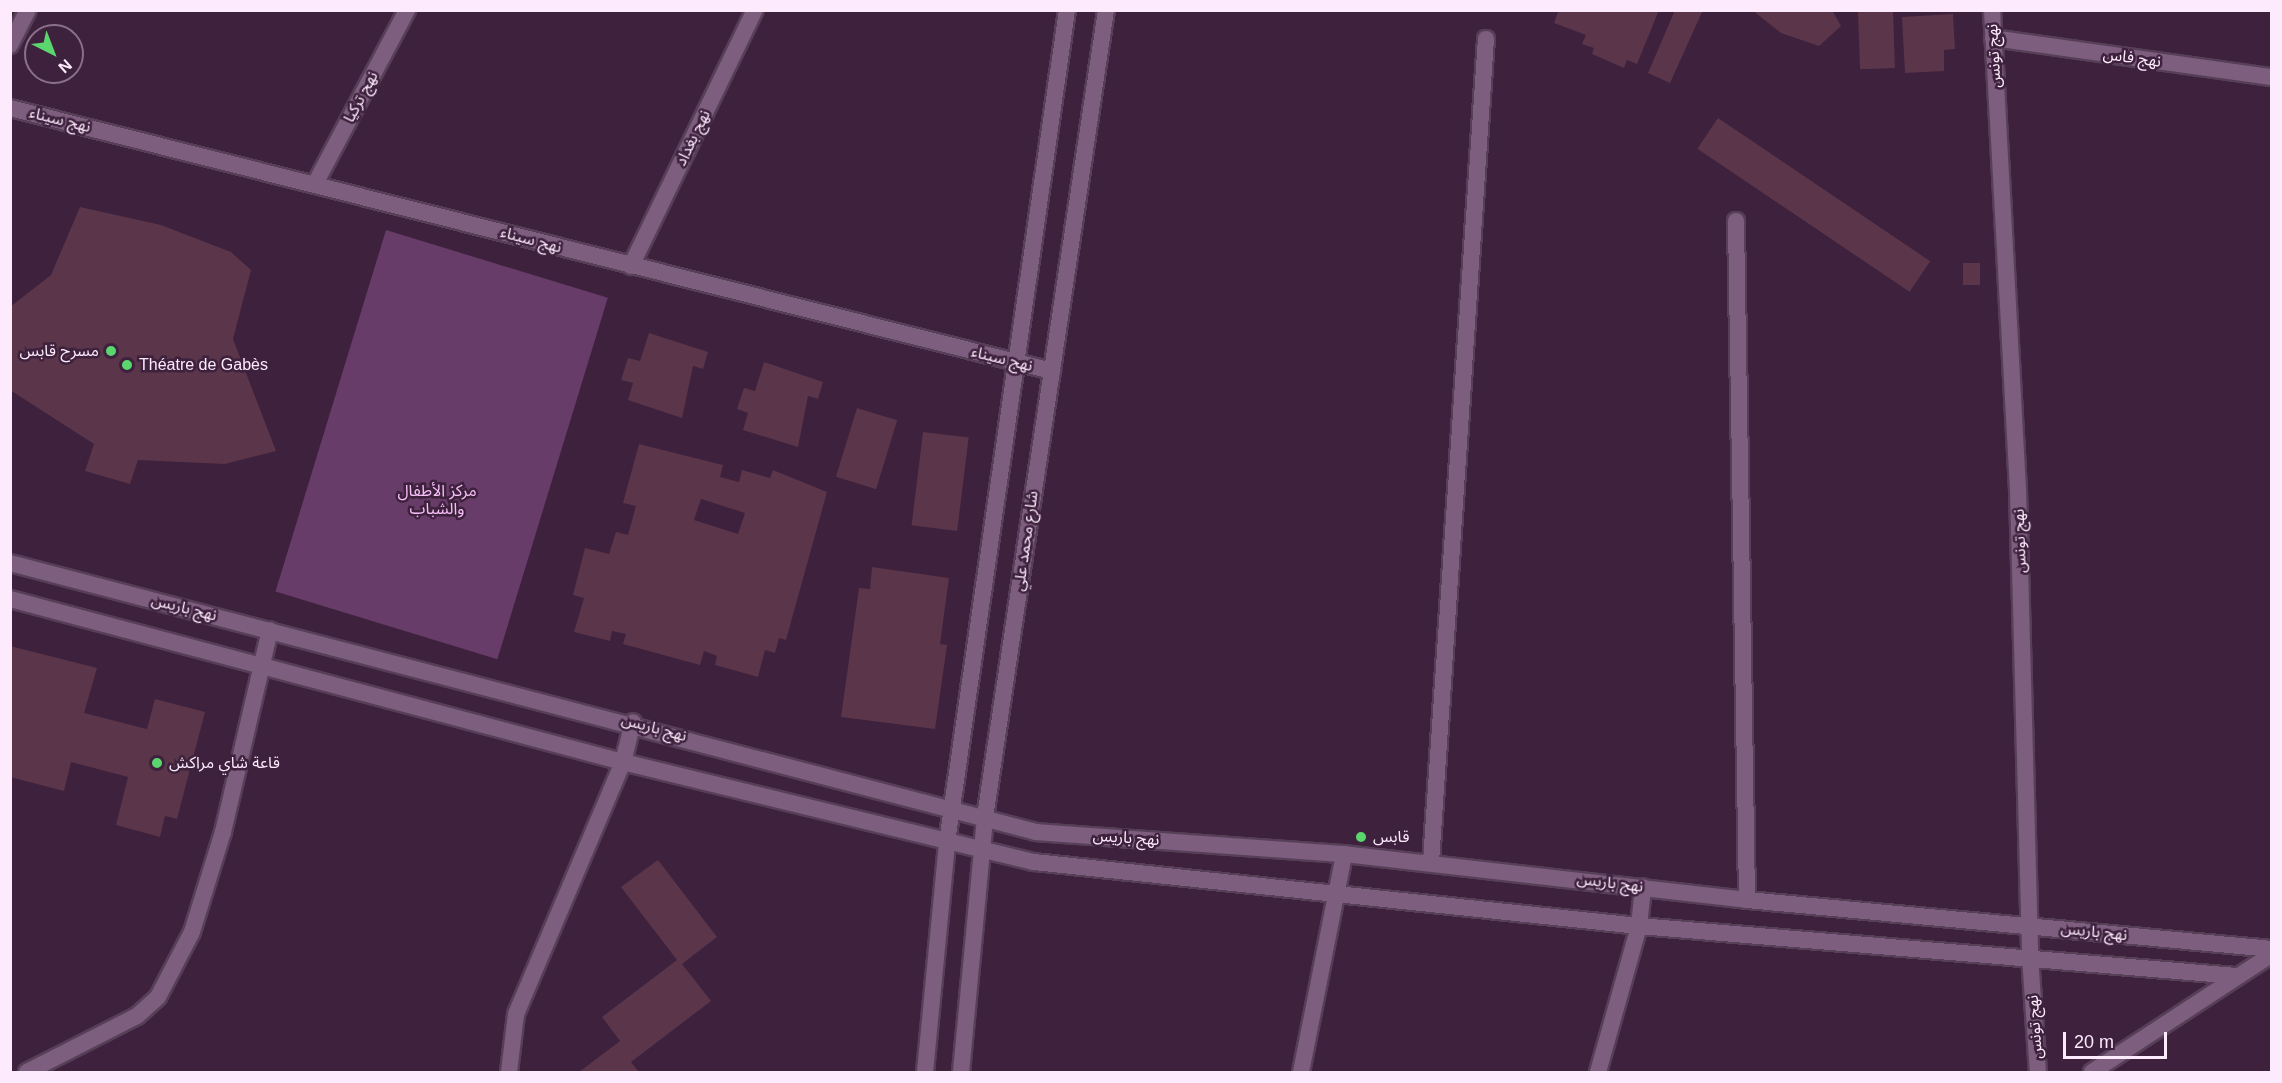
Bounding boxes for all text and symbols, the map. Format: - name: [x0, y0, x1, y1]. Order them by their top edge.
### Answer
- street label: نهج تونس: [1983, 23, 2005, 89]
- north arrow: [24, 24, 84, 84]
- street label: نهج فاس: [2102, 44, 2162, 72]
- text: N: [55, 56, 75, 76]
- street label: نهج تركيا: [340, 68, 382, 126]
- street label: نهج سيناء: [27, 103, 93, 137]
- street label: نهج بغداد: [671, 107, 715, 169]
- street label: نهج سيناء: [498, 223, 564, 257]
- place label: مسرح قابس: [20, 341, 99, 361]
- street label: نهج سيناء: [969, 342, 1035, 376]
- marker: مسرح قابس: [104, 344, 118, 358]
- place label: Théatre de Gabès: [139, 355, 268, 375]
- marker: Théatre de Gabès: [120, 358, 134, 372]
- park label: مركز الأطفال والشباب: [397, 481, 477, 519]
- street label: شارع محمد علي: [1009, 490, 1043, 592]
- street label: نهج تونس: [2009, 509, 2031, 573]
- street label: نهج باريس: [149, 591, 219, 625]
- street label: نهج باريس: [619, 710, 689, 746]
- place label: قاعة شاي مراكش: [169, 753, 280, 773]
- marker: قاعة شاي مراكش: [150, 756, 164, 770]
- street label: نهج باريس: [1092, 826, 1160, 850]
- place label: قابس: [1373, 827, 1409, 847]
- marker: قابس: [1354, 830, 1368, 844]
- street label: نهج باريس: [1576, 869, 1644, 897]
- street label: نهج باريس: [2060, 919, 2128, 945]
- street label: نهج تونس: [2023, 994, 2047, 1060]
- scale bar: [2066, 1020, 2170, 1058]
- text: 20 m: [2074, 1032, 2114, 1052]

